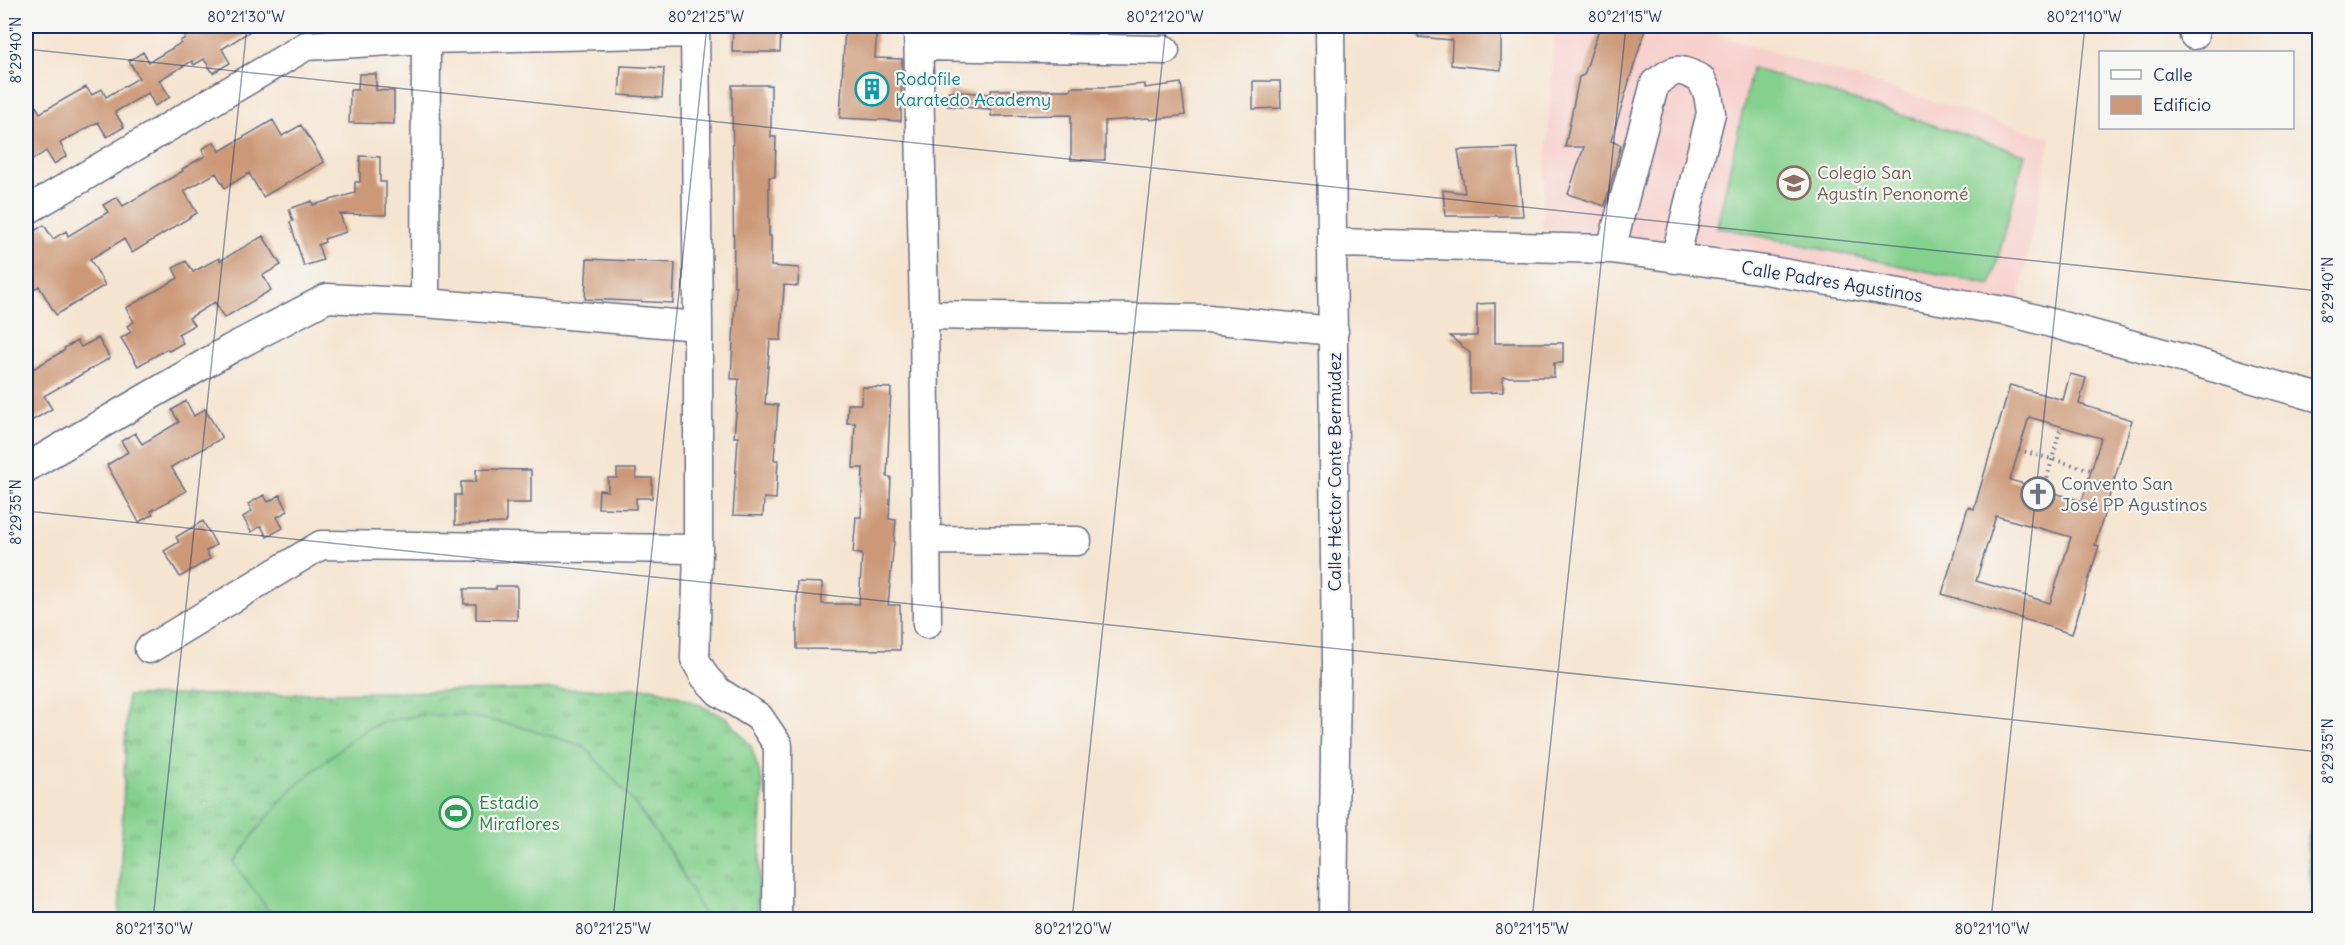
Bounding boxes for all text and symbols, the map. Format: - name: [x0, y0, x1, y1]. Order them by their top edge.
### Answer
- text: 80°21'30"W: [207, 7, 285, 26]
- text: 80°21'25"W: [668, 7, 744, 26]
- text: 80°21'20"W: [1126, 7, 1204, 26]
- text: 80°21'15"W: [1588, 7, 1662, 26]
- text: 80°21'10"W: [2046, 7, 2122, 26]
- text: 8°29'40"N: [6, 17, 25, 83]
- legend: [2099, 51, 2294, 129]
- text: Calle: [2153, 63, 2193, 86]
- place label: Rodofile Karatedo Academy: [895, 67, 1051, 111]
- building icon: Rodofile Karatedo Academy: [854, 71, 890, 107]
- text: Edificio: [2153, 93, 2211, 116]
- place label: Colegio San Agustín Penonomé: [1817, 161, 1969, 205]
- school or university icon: Colegio San Agustín Penonomé: [1776, 165, 1812, 201]
- street label: Calle Padres Agustinos: [1740, 256, 1924, 307]
- text: 8°29'40"N: [2318, 257, 2337, 323]
- street label: Calle Héctor Conte Bermúdez: [1323, 352, 1346, 592]
- place label: Convento San José PP Agustinos: [2061, 472, 2207, 516]
- church icon: Convento San José PP Agustinos: [2020, 476, 2056, 512]
- text: 8°29'35"N: [6, 479, 25, 545]
- text: 8°29'35"N: [2318, 718, 2337, 784]
- place label: Estadio Miraflores: [479, 791, 560, 835]
- sports icon: Estadio Miraflores: [438, 795, 474, 831]
- text: 80°21'30"W: [115, 919, 193, 938]
- text: 80°21'25"W: [575, 919, 651, 938]
- text: 80°21'20"W: [1034, 919, 1112, 938]
- text: 80°21'15"W: [1495, 919, 1569, 938]
- text: 80°21'10"W: [1954, 919, 2030, 938]

